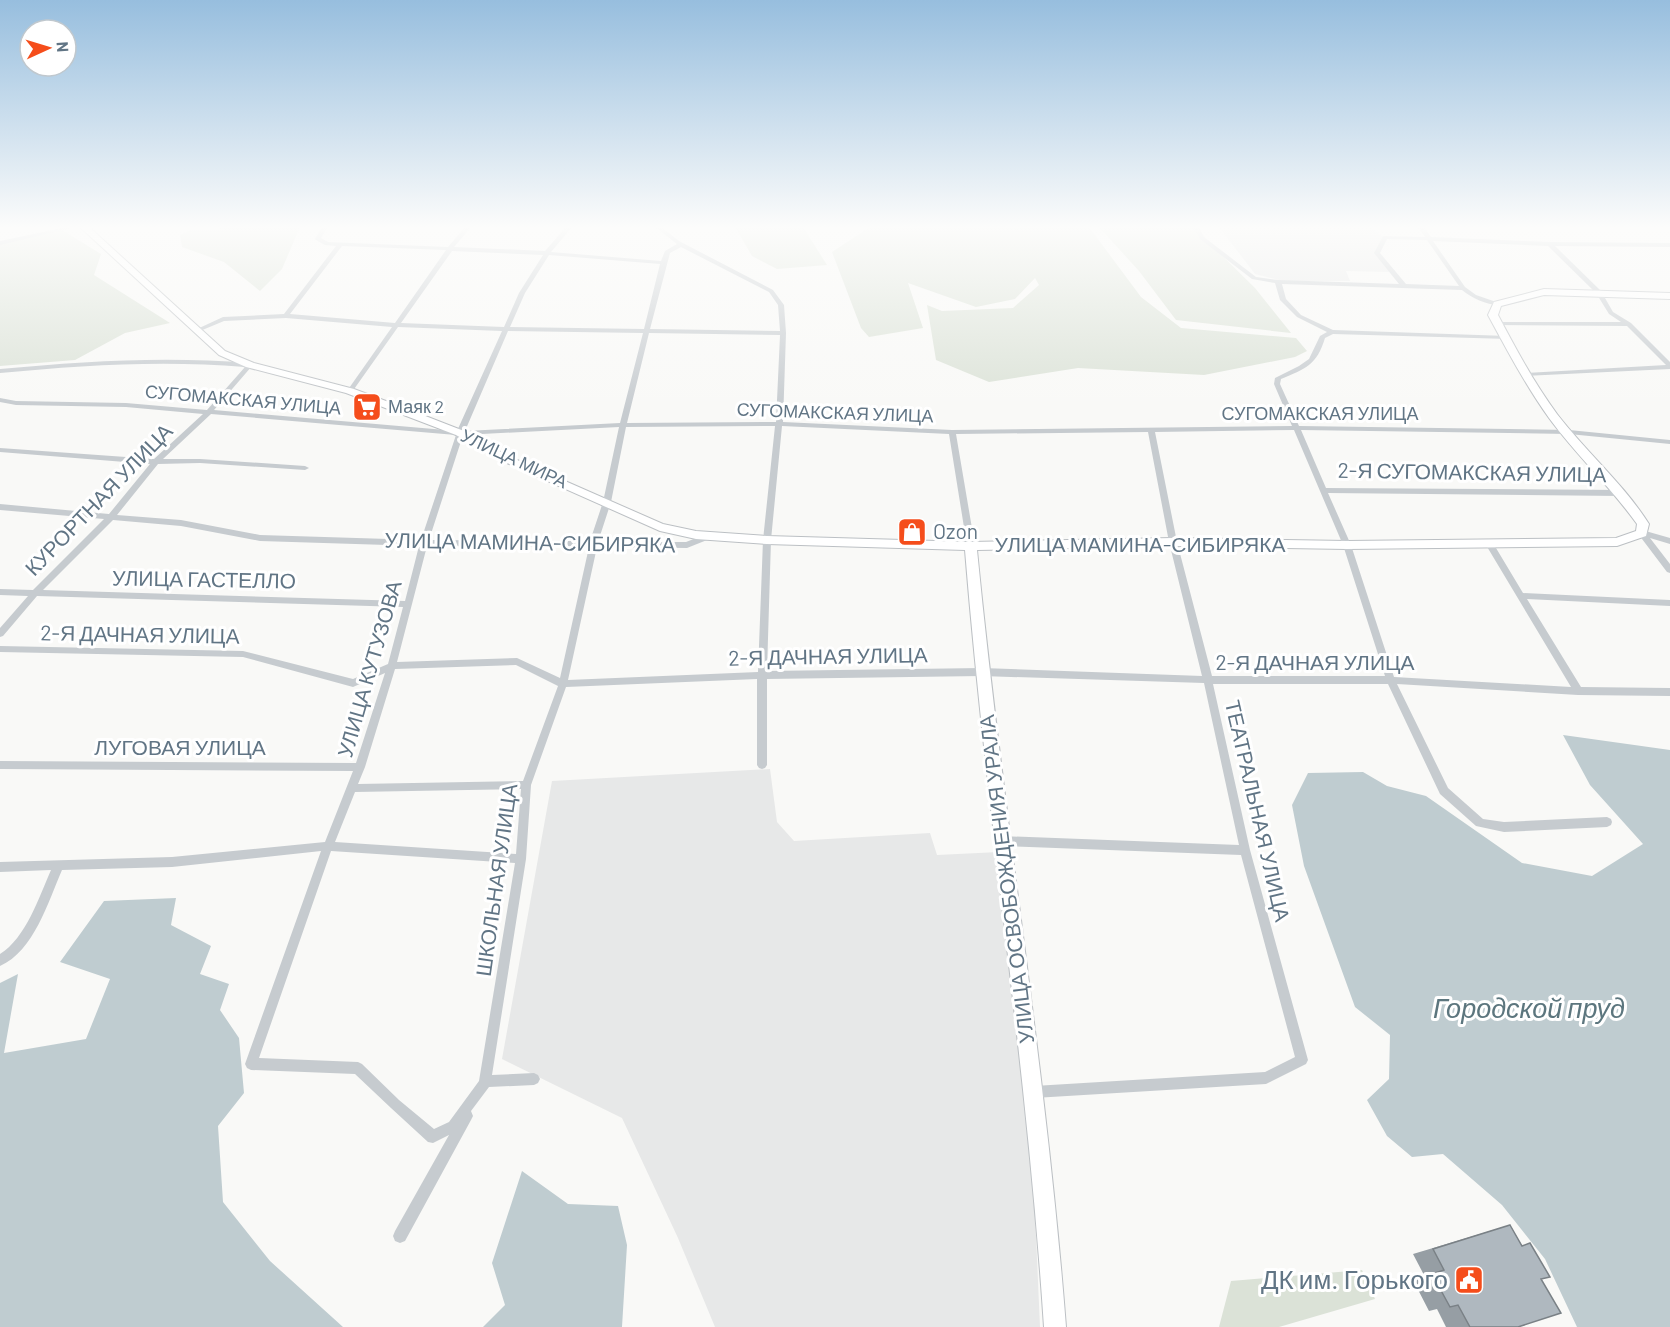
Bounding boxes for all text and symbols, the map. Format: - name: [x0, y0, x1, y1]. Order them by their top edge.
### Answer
- north arrow: [18, 18, 78, 78]
- text: N: [54, 41, 73, 53]
- street label: СУГОМАКСКАЯ УЛИЦА: [144, 379, 342, 419]
- supermarket icon: Маяк 2: [351, 391, 383, 423]
- place label: Маяк 2: [388, 395, 444, 417]
- street label: СУГОМАКСКАЯ УЛИЦА: [736, 398, 934, 426]
- street label: СУГОМАКСКАЯ УЛИЦА: [1222, 402, 1418, 424]
- street label: КУРОРТНАЯ УЛИЦА: [19, 418, 177, 580]
- street label: УЛИЦА МИРА: [458, 424, 571, 492]
- street label: 2-Я СУГОМАКСКАЯ УЛИЦА: [1338, 457, 1607, 486]
- shop icon: Ozon: [896, 516, 928, 548]
- place label: Ozon: [933, 518, 978, 543]
- street label: УЛИЦА МАМИНА-СИБИРЯКА: [384, 526, 676, 557]
- street label: УЛИЦА МАМИНА-СИБИРЯКА: [995, 531, 1285, 556]
- street label: УЛИЦА ГАСТЕЛЛО: [112, 564, 296, 593]
- street label: УЛИЦА КУТУЗОВА: [331, 577, 406, 760]
- street label: 2-Я ДАЧНАЯ УЛИЦА: [40, 619, 240, 648]
- street label: 2-Я ДАЧНАЯ УЛИЦА: [728, 641, 928, 670]
- street label: 2-Я ДАЧНАЯ УЛИЦА: [1215, 649, 1415, 674]
- street label: ТЕАТРАЛЬНАЯ УЛИЦА: [1221, 698, 1296, 924]
- street label: УЛИЦА ОСВОБОЖДЕНИЯ УРАЛА: [973, 713, 1038, 1045]
- street label: ЛУГОВАЯ УЛИЦА: [94, 734, 266, 759]
- street label: ШКОЛЬНАЯ УЛИЦА: [470, 782, 521, 978]
- water label: Городской пруд: [1433, 991, 1625, 1024]
- place label: ДК им. Горького: [1261, 1263, 1448, 1294]
- public building icon: ДК им. Горького: [1453, 1264, 1485, 1296]

